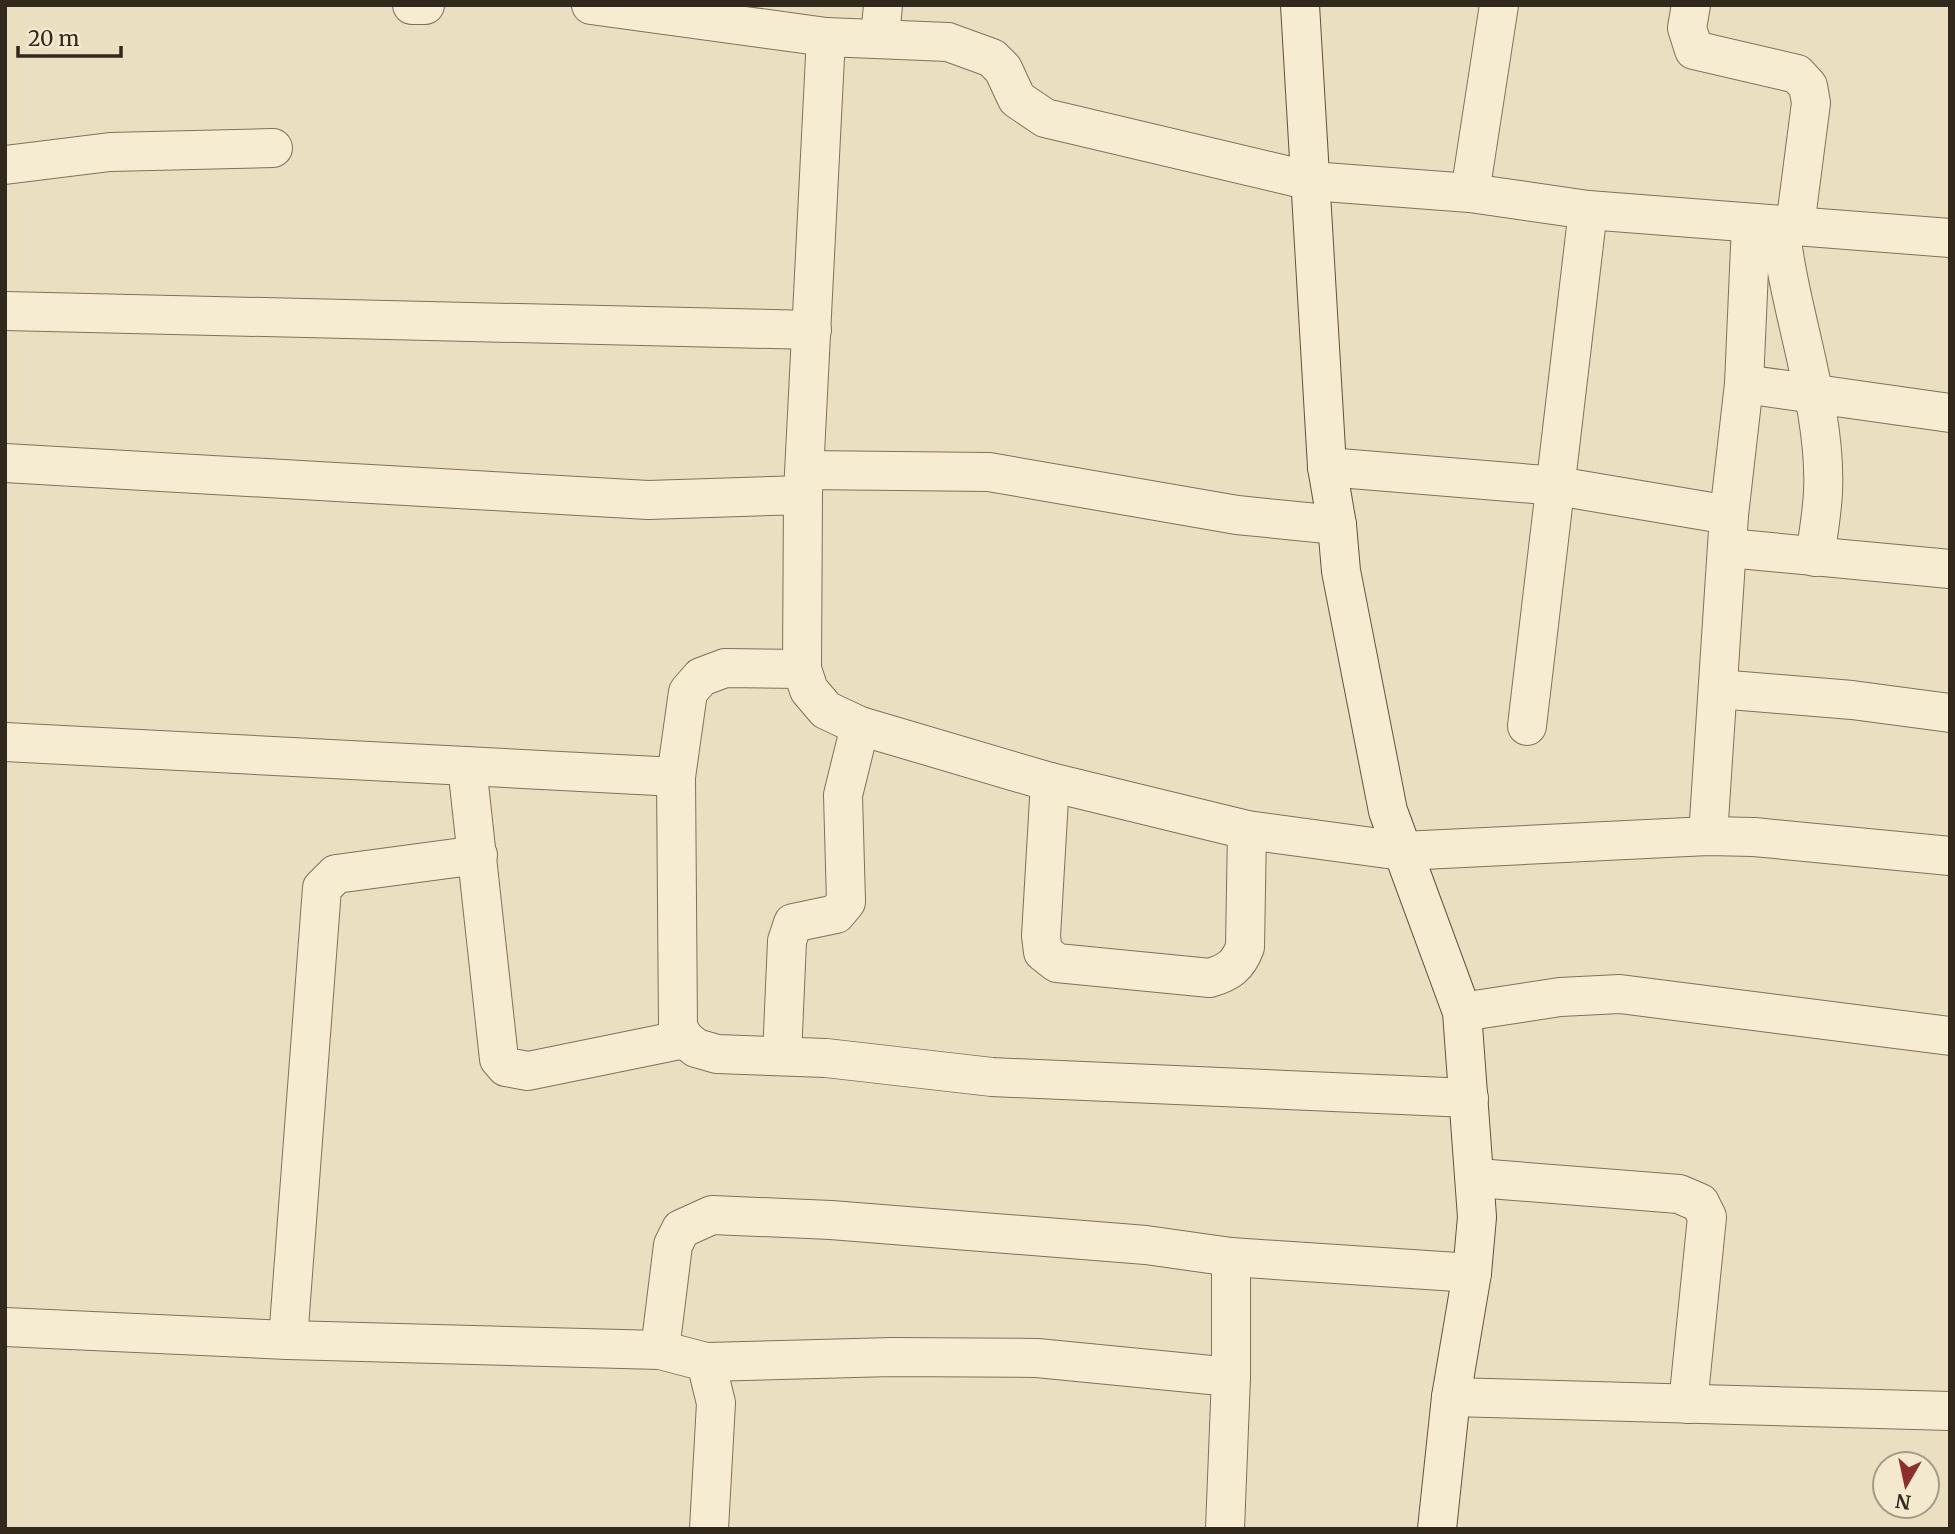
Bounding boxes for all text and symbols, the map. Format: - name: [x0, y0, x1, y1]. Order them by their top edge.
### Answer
- scale bar: [18, 14, 121, 58]
- text: 20 m: [28, 25, 80, 52]
- north arrow: [1871, 1450, 1941, 1520]
- text: N: [1894, 1489, 1913, 1515]

